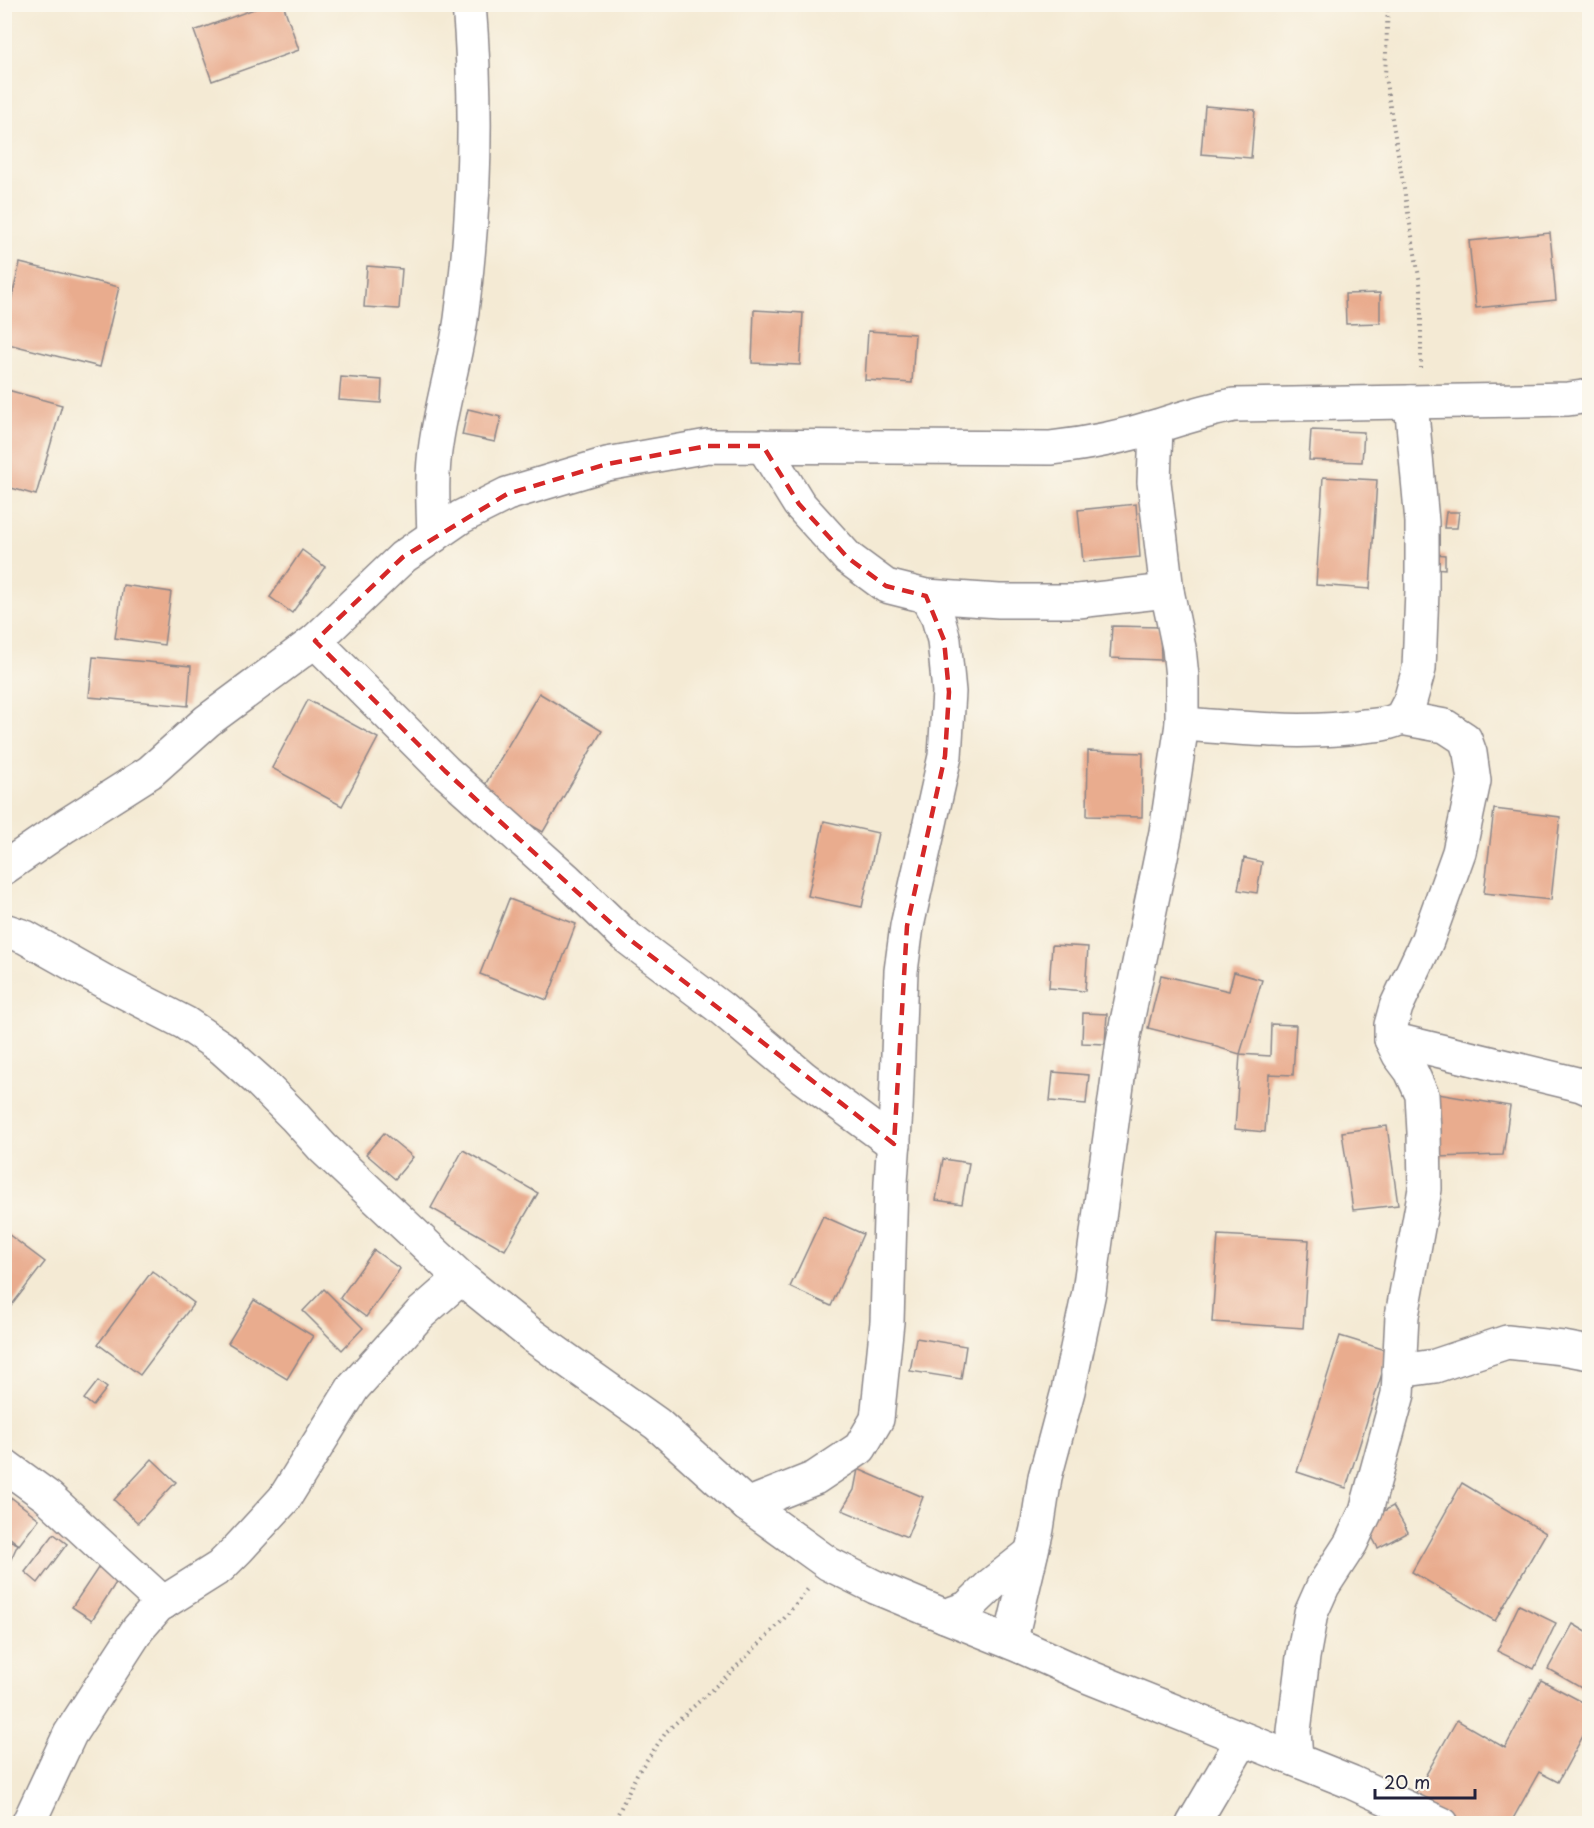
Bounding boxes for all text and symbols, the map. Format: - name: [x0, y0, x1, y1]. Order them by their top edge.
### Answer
- scale bar: [1375, 1762, 1476, 1800]
- text: 20 m: [1384, 1768, 1430, 1795]

